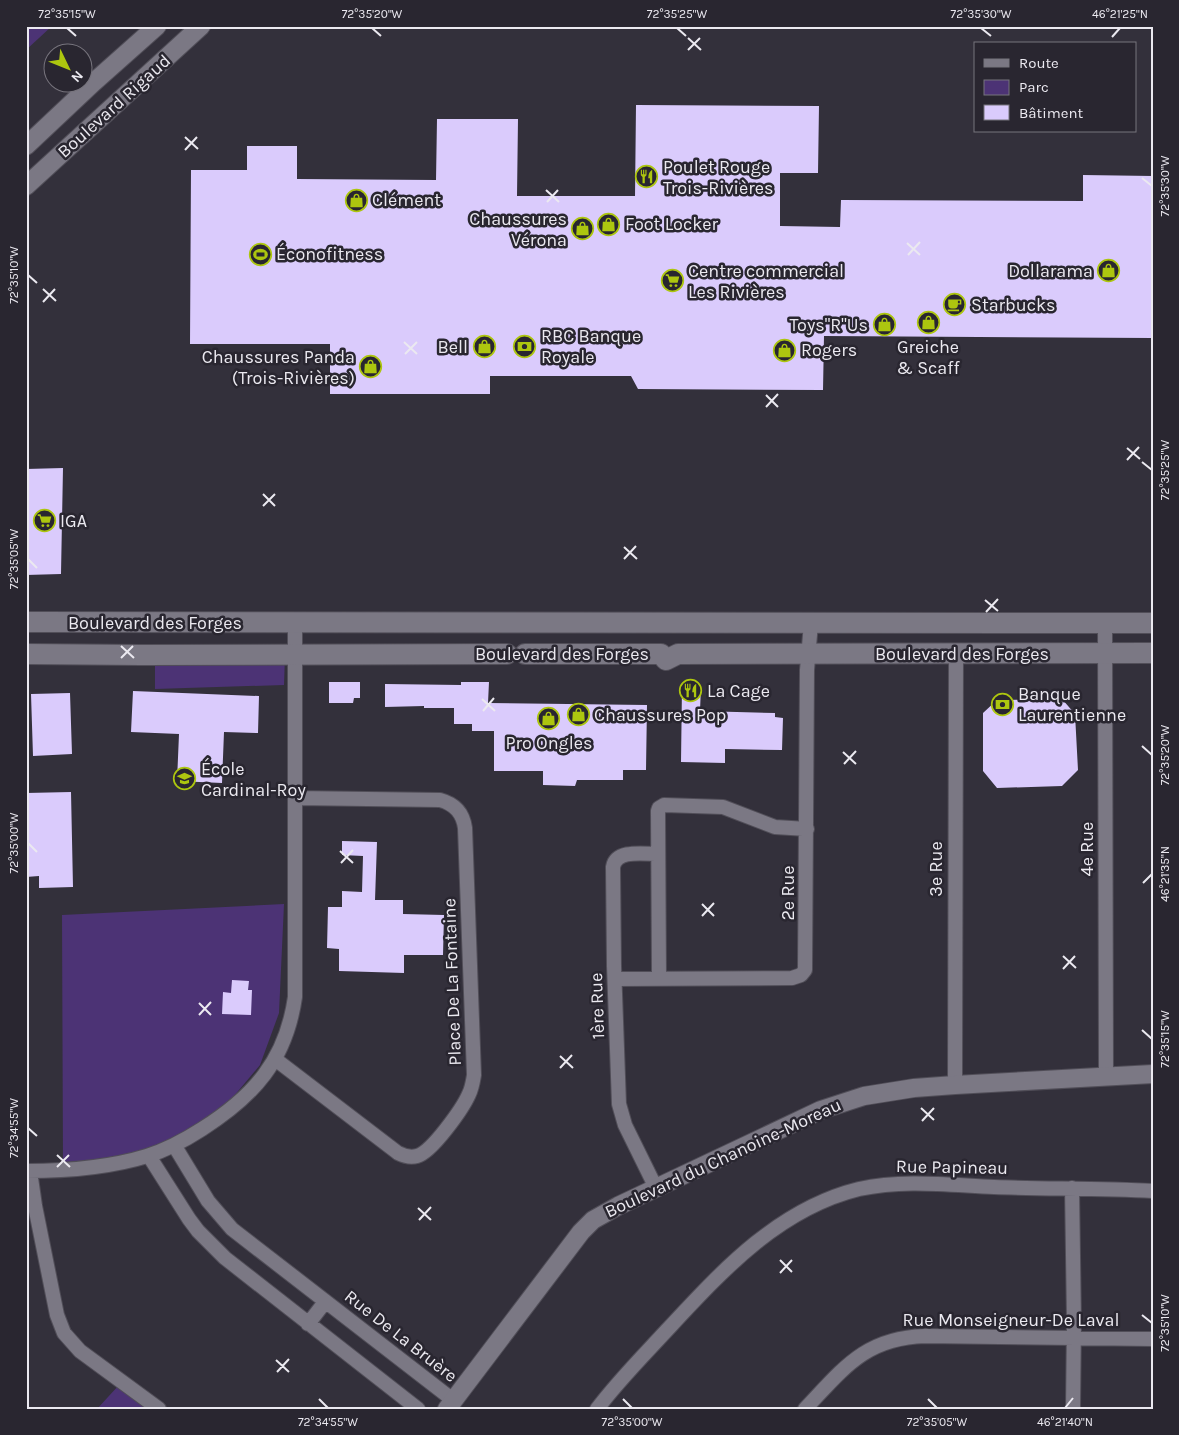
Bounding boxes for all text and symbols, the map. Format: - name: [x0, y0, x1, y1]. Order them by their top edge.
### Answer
- text: 72°35'15"W: [38, 7, 96, 21]
- text: 72°35'20"W: [342, 7, 403, 21]
- text: 72°35'25"W: [647, 7, 707, 21]
- text: 72°35'30"W: [951, 7, 1012, 21]
- text: 46°21'25"N: [1092, 7, 1148, 21]
- north arrow: [42, 42, 92, 92]
- legend: [974, 42, 1136, 132]
- street label: Boulevard Rigaud: [53, 49, 175, 163]
- text: Route: [1019, 54, 1059, 72]
- text: N: [67, 67, 87, 86]
- text: Parc: [1019, 78, 1049, 96]
- text: Bâtiment: [1019, 104, 1083, 122]
- text: 72°35'30"W: [1158, 155, 1172, 216]
- place label: Poulet Rouge Trois-Rivières: [663, 156, 773, 199]
- restaurant icon: Poulet Rouge Trois-Rivières: [635, 165, 659, 189]
- shop icon: Clément: [344, 188, 368, 212]
- place label: Clément: [372, 189, 441, 211]
- place label: Chaussures Vérona: [469, 208, 567, 251]
- shop icon: Foot Locker: [597, 212, 621, 236]
- place label: Foot Locker: [625, 213, 719, 235]
- shop icon: Chaussures Vérona: [571, 217, 595, 241]
- sports icon: Éconofitness: [248, 242, 272, 266]
- place label: Éconofitness: [276, 242, 383, 265]
- text: 72°35'10"W: [7, 246, 21, 304]
- shop icon: Dollarama: [1097, 259, 1121, 283]
- place label: Centre commercial Les Rivières: [688, 260, 844, 303]
- place label: Dollarama: [1008, 260, 1093, 282]
- supermarket icon: Centre commercial Les Rivières: [660, 269, 684, 293]
- cafe icon: Starbucks: [943, 293, 967, 317]
- place label: Starbucks: [971, 294, 1056, 316]
- shop icon: Greiche & Scaff: [916, 310, 940, 334]
- shop icon: Toys"R"Us: [872, 313, 896, 337]
- place label: Toys"R"Us: [790, 314, 868, 336]
- place label: RBC Banque Royale: [541, 325, 641, 368]
- bank icon: RBC Banque Royale: [513, 334, 537, 358]
- shop icon: Bell: [472, 335, 496, 359]
- place label: Bell: [437, 336, 468, 358]
- place label: Greiche & Scaff: [896, 336, 960, 379]
- shop icon: Rogers: [773, 338, 797, 362]
- place label: Rogers: [801, 339, 857, 361]
- place label: Chaussures Panda (Trois-Rivières): [202, 346, 355, 389]
- shop icon: Chaussures Panda (Trois-Rivières): [359, 355, 383, 379]
- text: 72°35'25"W: [1158, 440, 1172, 500]
- supermarket icon: IGA: [32, 509, 56, 533]
- place label: IGA: [60, 510, 87, 532]
- text: 72°35'05"W: [7, 529, 21, 589]
- street label: Boulevard des Forges: [68, 612, 242, 634]
- street label: Boulevard des Forges: [475, 643, 649, 665]
- street label: Boulevard des Forges: [875, 643, 1049, 665]
- restaurant icon: La Cage: [679, 679, 703, 703]
- place label: La Cage: [707, 680, 770, 702]
- place label: Banque Laurentienne: [1018, 683, 1126, 726]
- bank icon: Banque Laurentienne: [990, 692, 1014, 716]
- shop icon: Chaussures Pop: [566, 703, 590, 727]
- place label: Chaussures Pop: [594, 704, 726, 726]
- shop icon: Pro Ongles: [537, 706, 561, 730]
- text: 72°35'20"W: [1158, 724, 1172, 785]
- place label: Pro Ongles: [506, 732, 592, 754]
- place label: École Cardinal-Roy: [201, 757, 306, 801]
- school or university icon: École Cardinal-Roy: [173, 767, 197, 791]
- text: 72°35'00"W: [7, 812, 21, 873]
- street label: 4e Rue: [1076, 822, 1098, 876]
- street label: 3e Rue: [925, 841, 947, 897]
- text: 46°21'35"N: [1158, 846, 1172, 902]
- street label: 2e Rue: [777, 865, 799, 921]
- street label: Place De La Fontaine: [438, 898, 466, 1066]
- street label: 1ère Rue: [585, 972, 609, 1040]
- text: 72°35'15"W: [1158, 1010, 1172, 1068]
- street label: Boulevard du Chanoine-Moreau: [601, 1093, 845, 1223]
- text: 72°34'55"W: [7, 1098, 21, 1158]
- street label: Rue Papineau: [896, 1155, 1008, 1179]
- street label: Rue De La Bruère: [340, 1285, 462, 1387]
- text: 72°35'10"W: [1158, 1294, 1172, 1352]
- street label: Rue Monseigneur-De Laval: [902, 1309, 1120, 1331]
- text: 72°34'55"W: [298, 1415, 358, 1429]
- text: 72°35'00"W: [602, 1415, 663, 1429]
- text: 72°35'05"W: [907, 1415, 967, 1429]
- text: 46°21'40"N: [1037, 1415, 1093, 1429]

